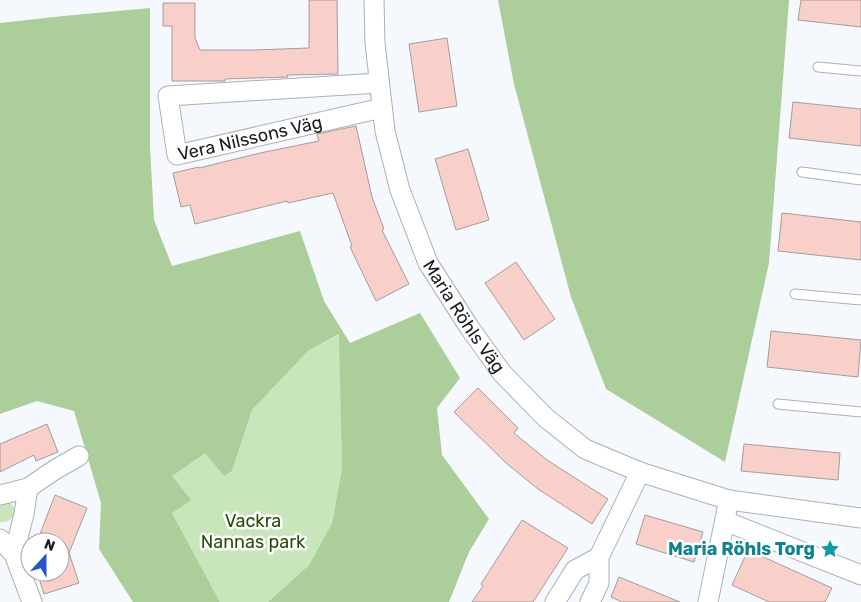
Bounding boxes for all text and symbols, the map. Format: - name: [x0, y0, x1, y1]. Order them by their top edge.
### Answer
- street label: Vera Nilssons Väg: [176, 111, 324, 165]
- street label: Maria Röhls Väg: [418, 256, 510, 377]
- park label: Vackra Nannas park: [201, 510, 306, 553]
- north arrow: [20, 532, 70, 582]
- text: N: [42, 536, 57, 555]
- place label: Maria Röhls Torg: [668, 538, 815, 560]
- place icon: Maria Röhls Torg: [819, 538, 841, 560]

